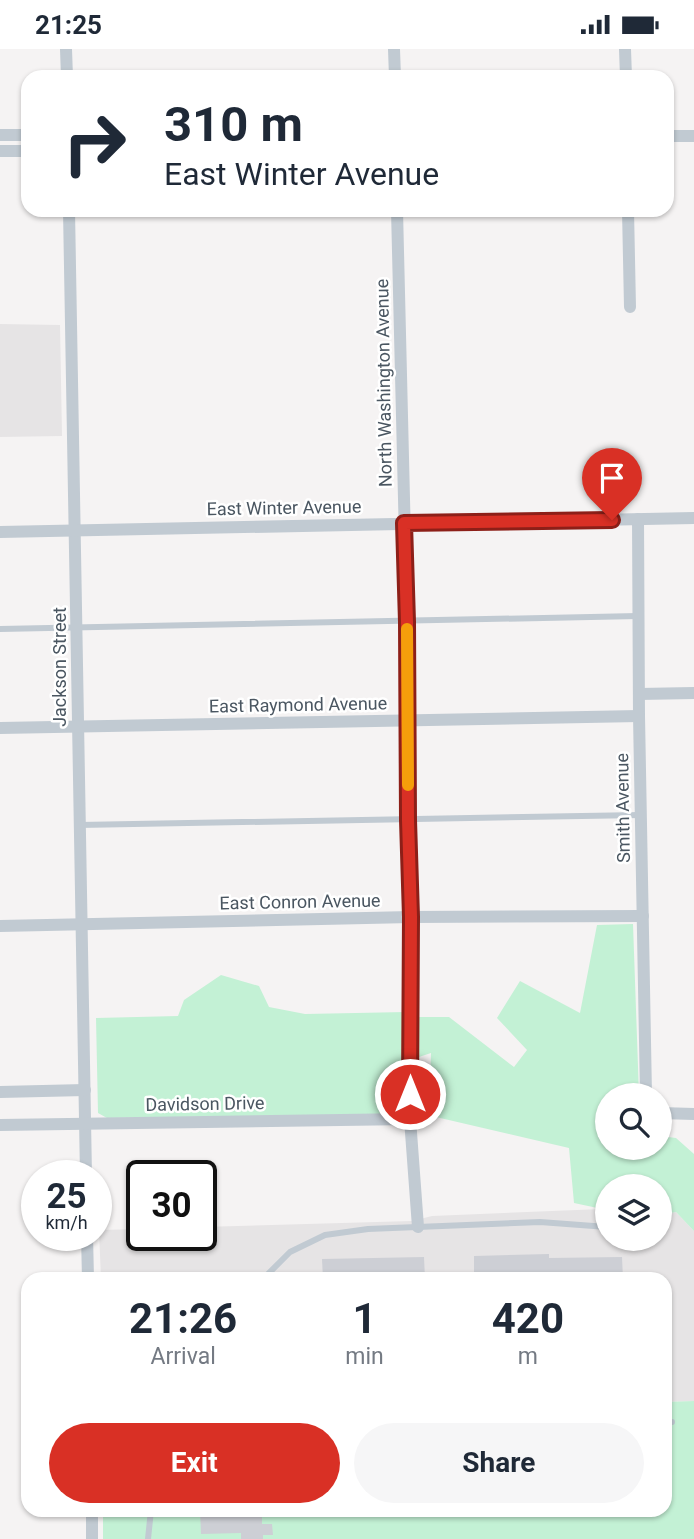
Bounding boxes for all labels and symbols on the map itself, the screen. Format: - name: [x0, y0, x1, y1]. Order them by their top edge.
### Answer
- street label: North Washington Avenue: [371, 279, 396, 487]
- pin: [582, 448, 642, 520]
- street label: East Winter Avenue: [206, 496, 362, 519]
- street label: Jackson Street: [49, 607, 70, 727]
- street label: East Raymond Avenue: [209, 692, 387, 717]
- street label: Smith Avenue: [611, 753, 634, 863]
- street label: East Conron Avenue: [219, 890, 381, 913]
- position arrow: [373, 1057, 447, 1131]
- street label: Davidson Drive: [145, 1092, 265, 1115]
- speed limit sign: 30: [126, 1160, 217, 1251]

